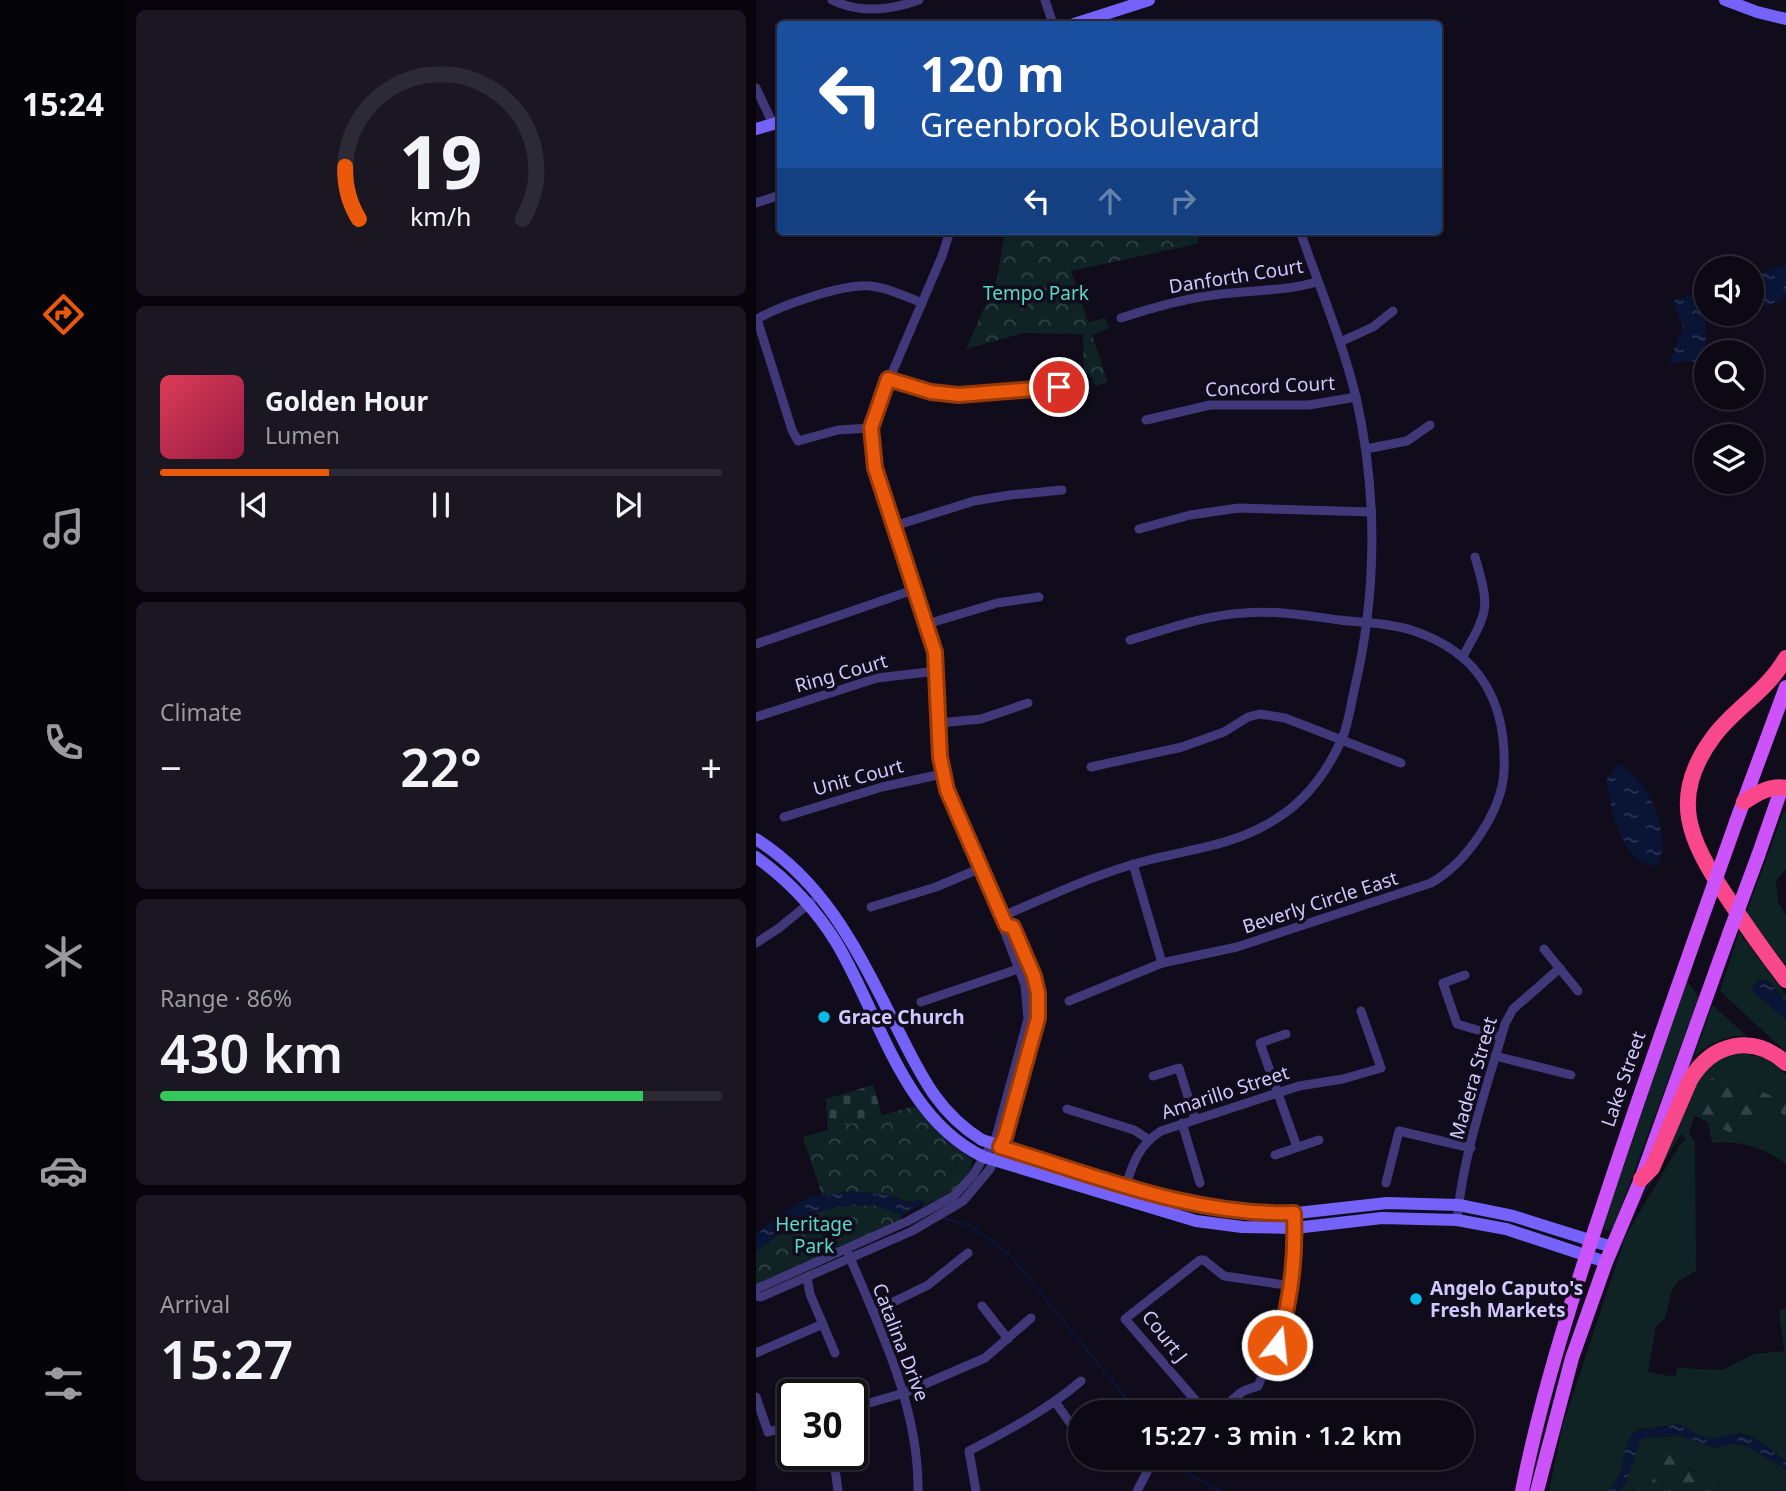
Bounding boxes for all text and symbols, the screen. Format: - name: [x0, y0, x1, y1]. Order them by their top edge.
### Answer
- text: 120 m: [920, 40, 1065, 106]
- icon: left: [805, 49, 896, 140]
- text: 15:24: [22, 82, 104, 125]
- text: Greenbrook Boulevard: [920, 103, 1260, 146]
- text: 19: [399, 111, 483, 210]
- icon: left: [1018, 182, 1056, 220]
- icon: ahead: [1091, 182, 1129, 220]
- icon: right: [1164, 182, 1202, 220]
- text: km/h: [410, 199, 472, 233]
- street label: Danforth Court: [1167, 253, 1305, 299]
- map controls: [1694, 256, 1764, 494]
- button: sound: [1694, 256, 1764, 326]
- park label: Tempo Park: [983, 280, 1089, 306]
- icon: directions: [39, 290, 88, 339]
- button: search: [1694, 340, 1764, 410]
- pin: [1029, 357, 1089, 417]
- icon: arrive: [1040, 368, 1078, 406]
- street label: Concord Court: [1204, 370, 1336, 402]
- text: Golden Hour: [265, 383, 428, 419]
- text: Lumen: [265, 419, 340, 451]
- button: layers: [1694, 424, 1764, 494]
- icon: previous: [235, 486, 273, 524]
- icon: pause: [422, 486, 460, 524]
- icon: next: [609, 486, 647, 524]
- icon: music: [39, 504, 88, 553]
- street label: Ring Court: [792, 647, 890, 699]
- text: Climate: [160, 696, 242, 728]
- icon: phone: [39, 718, 88, 767]
- text: 22°: [400, 731, 482, 802]
- text: −: [160, 741, 182, 793]
- text: +: [700, 741, 722, 793]
- street label: Unit Court: [810, 752, 906, 802]
- street label: Beverly Circle East: [1239, 865, 1401, 939]
- icon: climate: [39, 932, 88, 981]
- text: Range · 86%: [160, 982, 292, 1014]
- place label: Grace Church: [838, 1004, 965, 1030]
- marker: Grace Church: [816, 1009, 832, 1025]
- street label: Madera Street: [1443, 1014, 1503, 1142]
- text: 430 km: [160, 1017, 343, 1088]
- street label: Lake Street: [1595, 1028, 1652, 1130]
- street label: Amarillo Street: [1158, 1059, 1292, 1125]
- icon: car: [39, 1146, 88, 1195]
- park label: Heritage Park: [775, 1211, 853, 1259]
- place label: Angelo Caputo's Fresh Markets: [1430, 1275, 1583, 1323]
- street label: Catalina Drive: [867, 1279, 935, 1405]
- text: Arrival: [160, 1288, 230, 1320]
- marker: Angelo Caputo's Fresh Markets: [1408, 1291, 1424, 1307]
- street label: Court J: [1136, 1304, 1194, 1368]
- position arrow: [1240, 1308, 1314, 1382]
- text: 15:27: [160, 1323, 293, 1394]
- icon: filters: [39, 1359, 88, 1408]
- speed limit sign: 30: [777, 1379, 868, 1470]
- text: 15:27 · 3 min · 1.2 km: [1140, 1417, 1402, 1453]

